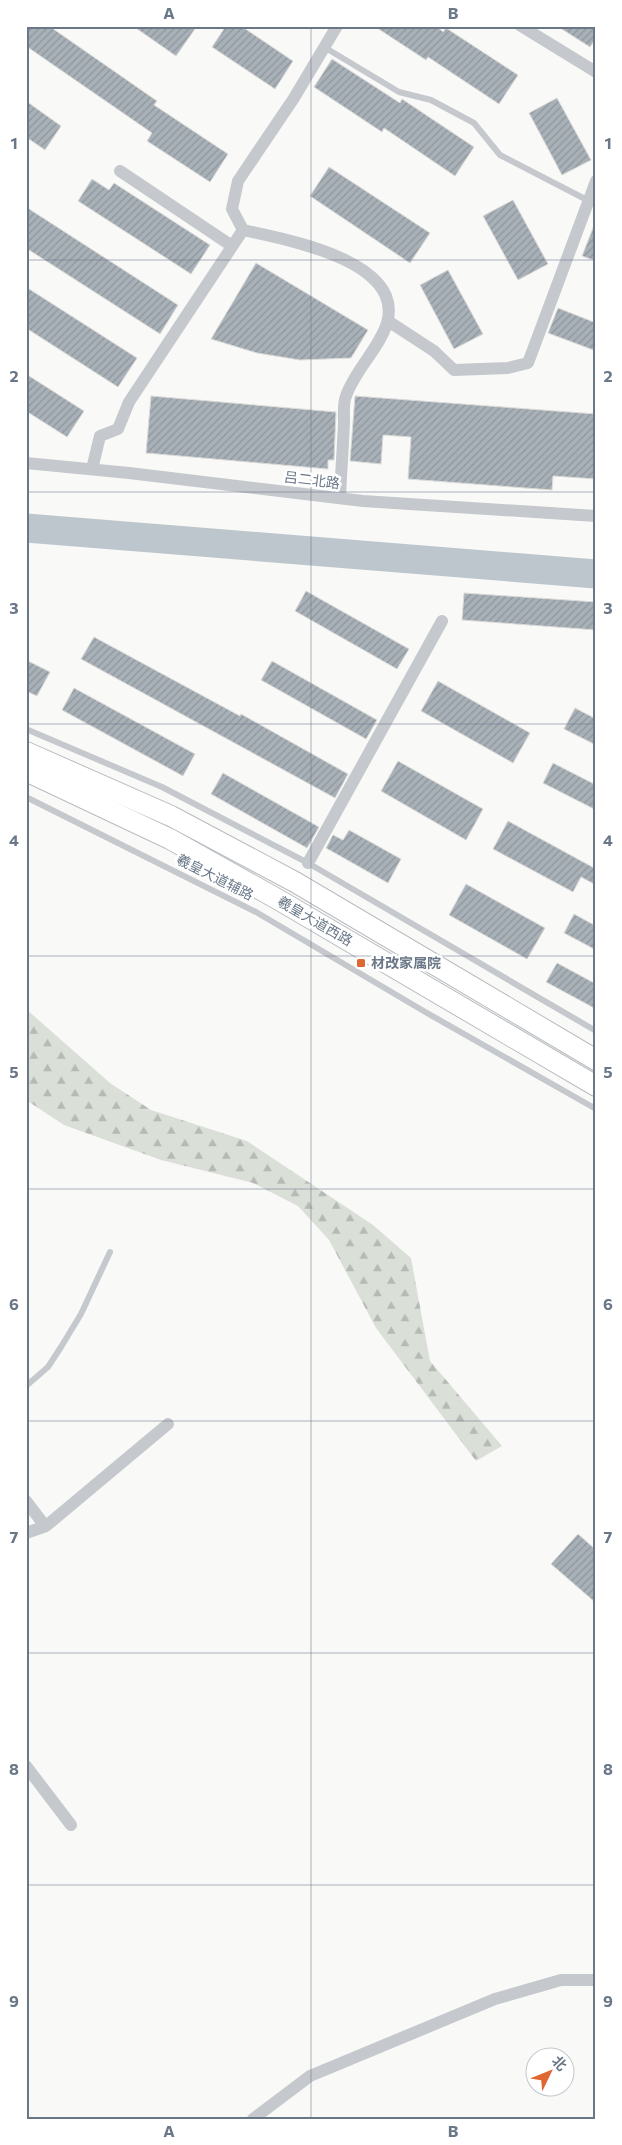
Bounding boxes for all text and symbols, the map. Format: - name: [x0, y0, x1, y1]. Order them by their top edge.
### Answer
- text: A: [163, 3, 175, 22]
- text: B: [448, 3, 459, 22]
- text: 1: [10, 133, 18, 152]
- text: 1: [604, 133, 612, 152]
- text: 2: [9, 366, 19, 385]
- text: 2: [603, 366, 613, 385]
- street label: 吕二北路: [283, 468, 341, 491]
- text: 3: [9, 598, 19, 617]
- text: 3: [603, 598, 613, 617]
- text: 4: [9, 830, 19, 849]
- text: 4: [603, 830, 613, 849]
- street label: 羲皇大道辅路: [174, 850, 257, 903]
- street label: 羲皇大道西路: [275, 892, 356, 949]
- place label: 材改家属院: [371, 954, 441, 971]
- marker: 材改家属院: [355, 957, 367, 969]
- text: 5: [9, 1062, 19, 1081]
- text: 5: [603, 1062, 613, 1081]
- text: 6: [9, 1294, 19, 1313]
- text: 6: [603, 1294, 613, 1313]
- text: 7: [10, 1527, 19, 1546]
- text: 7: [604, 1527, 613, 1546]
- text: 8: [9, 1759, 19, 1778]
- text: 8: [603, 1759, 613, 1778]
- text: 9: [9, 1991, 19, 2010]
- text: 9: [603, 1991, 613, 2010]
- north arrow: [524, 2048, 574, 2098]
- text: 北: [549, 2052, 571, 2074]
- text: A: [163, 2121, 175, 2140]
- text: B: [448, 2121, 459, 2140]

